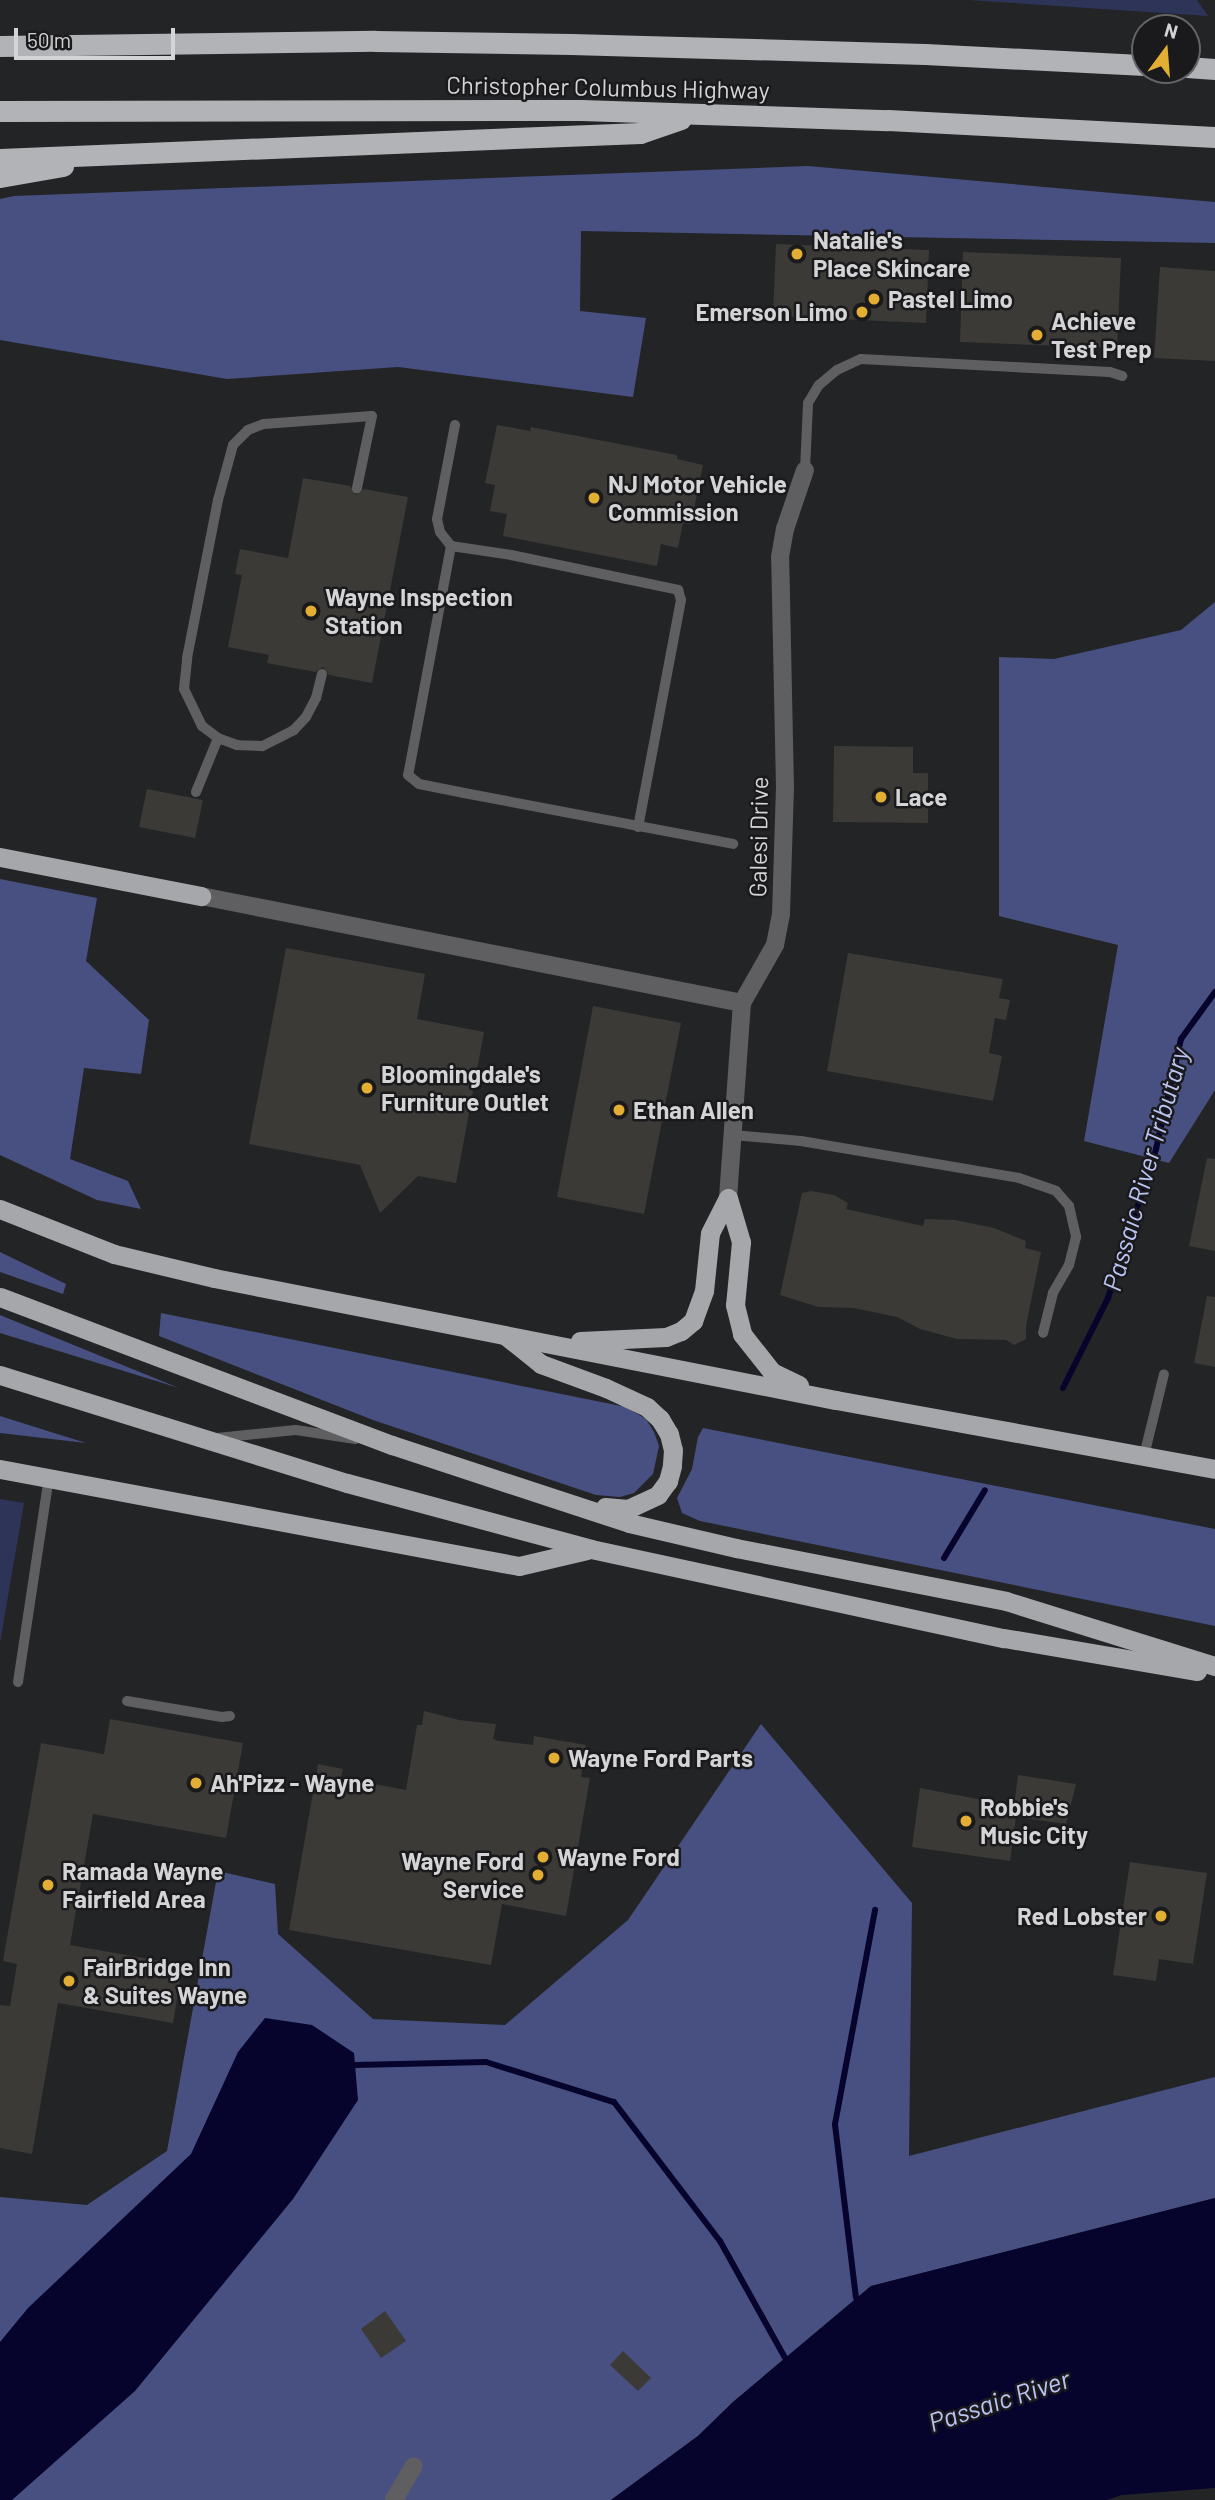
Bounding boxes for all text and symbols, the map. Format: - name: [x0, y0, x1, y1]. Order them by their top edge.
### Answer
- scale bar: [18, 14, 178, 58]
- north arrow: [1131, 14, 1201, 84]
- text: N: [1162, 17, 1181, 43]
- text: 50 m: [27, 27, 71, 52]
- street label: Christopher Columbus Highway: [446, 70, 770, 104]
- place label: Natalie's Place Skincare: [813, 226, 970, 282]
- marker: Natalie's Place Skincare: [787, 244, 807, 264]
- place label: Pastel Limo: [888, 285, 1013, 313]
- marker: Pastel Limo: [866, 291, 882, 307]
- place label: Emerson Limo: [695, 298, 848, 326]
- marker: Emerson Limo: [854, 304, 870, 320]
- place label: Achieve Test Prep: [1051, 307, 1152, 363]
- marker: Achieve Test Prep: [1029, 327, 1045, 343]
- place label: NJ Motor Vehicle Commission: [608, 470, 787, 526]
- marker: NJ Motor Vehicle Commission: [586, 490, 602, 506]
- place label: Wayne Inspection Station: [325, 583, 513, 639]
- marker: Wayne Inspection Station: [303, 603, 319, 619]
- street label: Galesi Drive: [743, 776, 773, 898]
- place label: Lace: [895, 783, 947, 811]
- marker: Lace: [873, 789, 889, 805]
- water label: Passaic River Tributary: [1095, 1044, 1195, 1294]
- place label: Bloomingdale's Furniture Outlet: [381, 1060, 549, 1116]
- marker: Bloomingdale's Furniture Outlet: [359, 1080, 375, 1096]
- place label: Ethan Allen: [633, 1096, 754, 1124]
- marker: Ethan Allen: [611, 1102, 627, 1118]
- place label: Wayne Ford Parts: [568, 1744, 753, 1772]
- marker: Wayne Ford Parts: [546, 1750, 562, 1766]
- place label: Ah'Pizz - Wayne: [210, 1769, 374, 1797]
- marker: Ah'Pizz - Wayne: [188, 1775, 204, 1791]
- place label: Robbie's Music City: [980, 1793, 1088, 1849]
- marker: Robbie's Music City: [958, 1813, 974, 1829]
- place label: Wayne Ford: [557, 1843, 680, 1871]
- place label: Wayne Ford Service: [401, 1847, 524, 1903]
- marker: Wayne Ford: [535, 1849, 551, 1865]
- place label: Ramada Wayne Fairfield Area: [62, 1857, 223, 1913]
- marker: Wayne Ford Service: [530, 1867, 546, 1883]
- marker: Ramada Wayne Fairfield Area: [40, 1877, 56, 1893]
- place label: Red Lobster: [1017, 1902, 1147, 1930]
- marker: Red Lobster: [1153, 1908, 1169, 1924]
- place label: FairBridge Inn & Suites Wayne: [83, 1953, 247, 2009]
- marker: FairBridge Inn & Suites Wayne: [61, 1973, 77, 1989]
- water label: Passaic River: [924, 2362, 1074, 2438]

